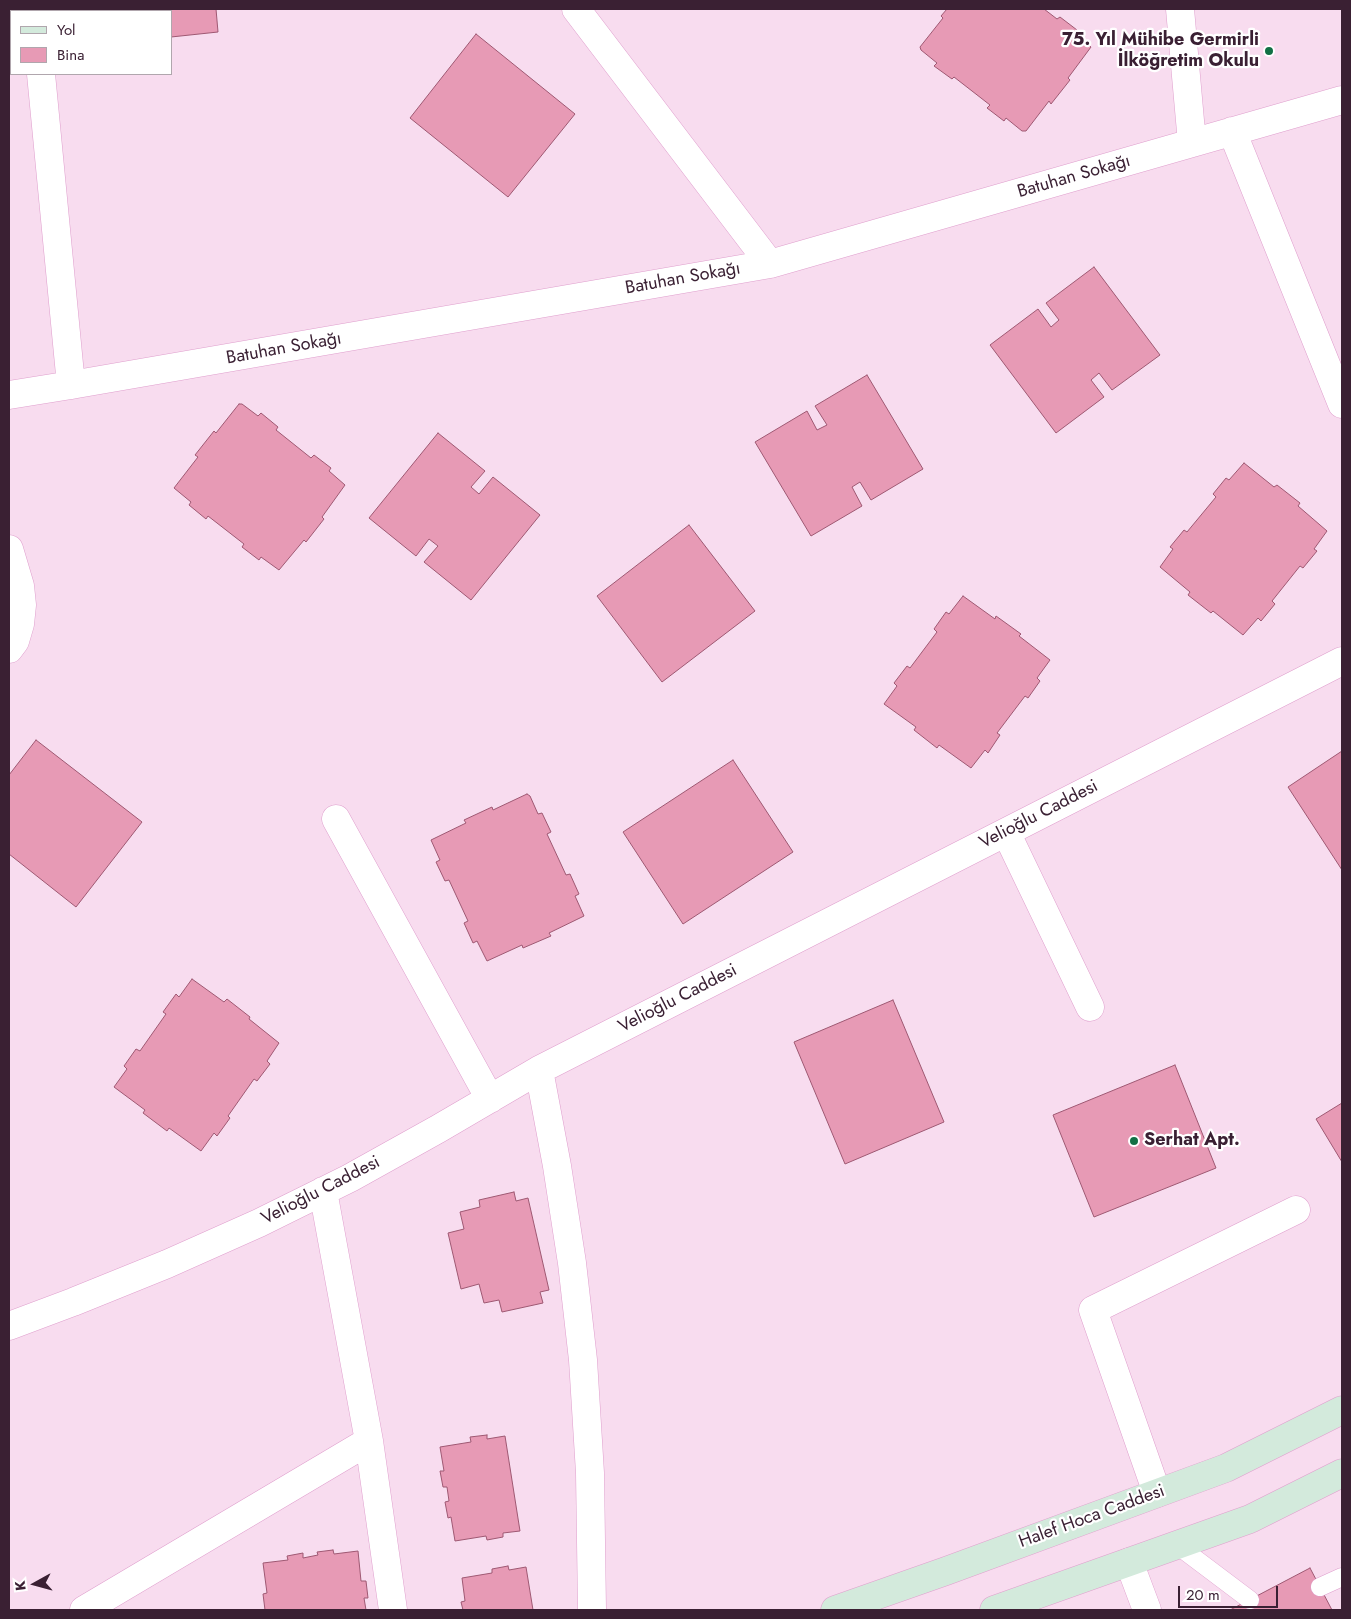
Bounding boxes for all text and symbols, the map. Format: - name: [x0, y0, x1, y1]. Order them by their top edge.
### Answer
- legend: [10, 10, 172, 75]
- text: Yol: [57, 19, 76, 41]
- place label: 75. Yıl Mühibe Germirli İlköğretim Okulu: [1062, 30, 1259, 72]
- text: Bina: [57, 44, 84, 66]
- marker: 75. Yıl Mühibe Germirli İlköğretim Okulu: [1263, 45, 1275, 57]
- street label: Batuhan Sokağı: [1015, 151, 1133, 203]
- street label: Batuhan Sokağı: [624, 258, 742, 300]
- street label: Batuhan Sokağı: [225, 328, 343, 370]
- street label: Velioğlu Caddesi: [976, 776, 1102, 854]
- street label: Velioğlu Caddesi: [615, 960, 741, 1038]
- place label: Serhat Apt.: [1144, 1130, 1240, 1152]
- marker: Serhat Apt.: [1128, 1135, 1140, 1147]
- street label: Velioğlu Caddesi: [258, 1152, 384, 1230]
- street label: Halef Hoca Caddesi: [1016, 1481, 1168, 1553]
- north arrow: [10, 1559, 60, 1609]
- scale bar: [1181, 1576, 1281, 1608]
- text: K: [10, 1580, 31, 1592]
- text: 20 m: [1186, 1584, 1220, 1606]

